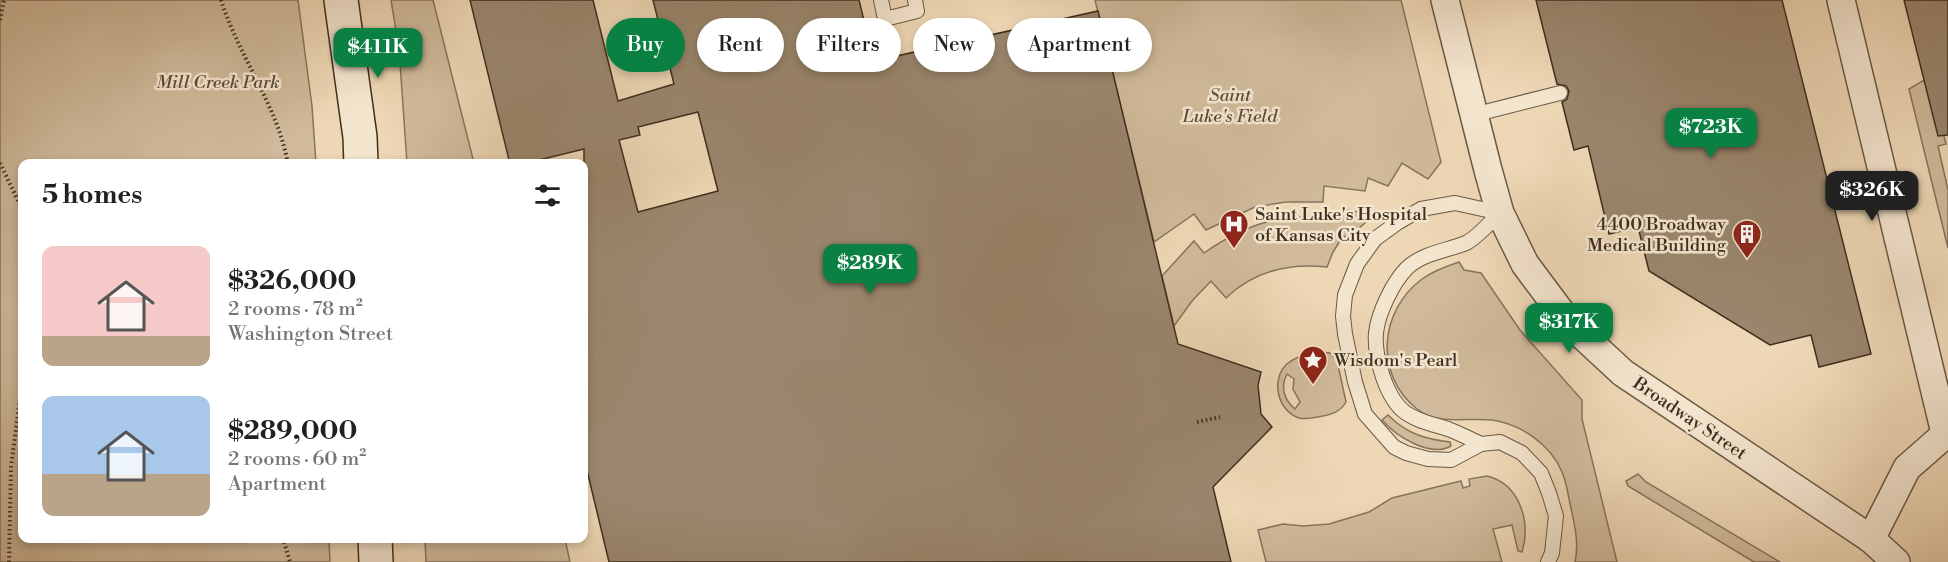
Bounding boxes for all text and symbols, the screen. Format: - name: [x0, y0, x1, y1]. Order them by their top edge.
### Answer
- chip: Buy: [606, 18, 685, 72]
- chip: Rent: [697, 18, 784, 72]
- chip: Filters: [796, 18, 901, 72]
- chip: New: [913, 18, 995, 72]
- chip: Apartment: [1007, 18, 1152, 72]
- pin: $411K: [336, 28, 420, 79]
- text: $411K: [347, 35, 409, 60]
- park label: Mill Creek Park: [156, 71, 280, 94]
- park label: Saint Luke's Field: [1182, 84, 1278, 128]
- pin: $723K: [1669, 108, 1753, 159]
- text: $723K: [1679, 115, 1743, 140]
- pin: $326K: [1830, 171, 1914, 222]
- text: $326K: [1839, 178, 1905, 203]
- text: 5 homes: [42, 179, 142, 211]
- icon: filters: [531, 179, 564, 212]
- place label: Saint Luke's Hospital of Kansas City: [1255, 203, 1428, 247]
- hospital icon: Saint Luke's Hospital of Kansas City: [1218, 208, 1250, 250]
- place label: 4400 Broadway Medical Building: [1587, 213, 1727, 257]
- building icon: 4400 Broadway Medical Building: [1731, 218, 1763, 260]
- pin: $289K: [828, 244, 912, 295]
- text: $289K: [837, 251, 903, 276]
- text: $326,000: [228, 265, 356, 297]
- icon: home: [90, 270, 162, 342]
- text: 2 rooms · 78 m²: [228, 297, 363, 322]
- pin: $317K: [1527, 303, 1611, 354]
- text: $317K: [1539, 310, 1599, 335]
- text: Washington Street: [228, 322, 393, 347]
- place icon: Wisdom's Pearl: [1297, 344, 1329, 386]
- place label: Wisdom's Pearl: [1333, 349, 1458, 372]
- street label: Broadway Street: [1627, 371, 1752, 465]
- text: $289,000: [228, 415, 357, 447]
- icon: home: [90, 420, 162, 492]
- text: 2 rooms · 60 m²: [228, 447, 366, 472]
- text: Apartment: [228, 472, 326, 497]

